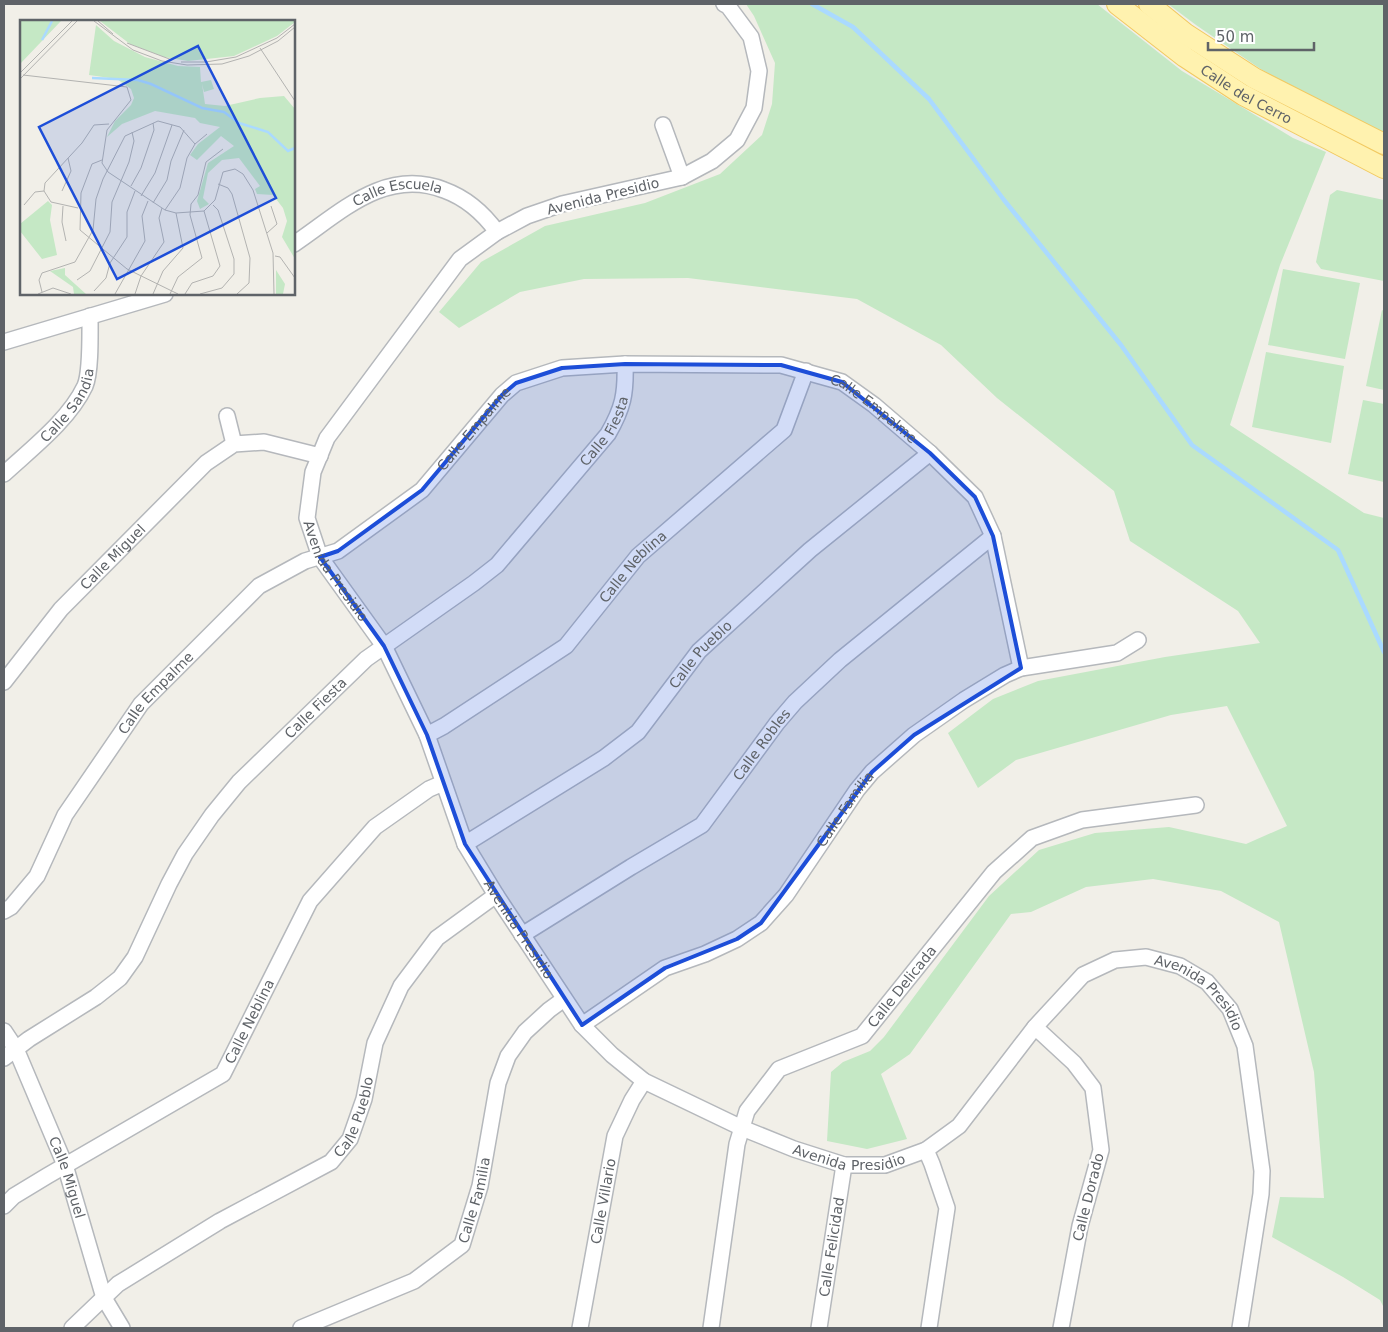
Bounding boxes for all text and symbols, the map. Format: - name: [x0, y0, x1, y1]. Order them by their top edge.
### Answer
- inset map: [20, 20, 295, 295]
- scale bar: [1208, 20, 1314, 52]
- text: 50 m: [1216, 28, 1254, 46]
- street label: Calle del Cerro: [1198, 61, 1295, 127]
- street label: Avenida Presidio: [545, 174, 661, 218]
- street label: Calle Escuela: [350, 176, 445, 210]
- street label: Calle Sandia: [37, 367, 97, 445]
- street label: Calle Empalme: [828, 371, 920, 446]
- street label: Calle Empalme: [434, 383, 514, 474]
- street label: Calle Fiesta: [576, 395, 631, 469]
- street label: Avenida Presidio: [300, 519, 372, 624]
- street label: Calle Miguel: [77, 521, 149, 593]
- street label: Calle Neblina: [596, 527, 670, 606]
- street label: Calle Pueblo: [666, 617, 735, 692]
- street label: Calle Empalme: [115, 648, 197, 737]
- street label: Calle Fiesta: [281, 674, 350, 742]
- street label: Calle Robles: [729, 705, 794, 784]
- street label: Calle Familia: [813, 768, 877, 850]
- street label: Avenida Presidio: [481, 877, 557, 982]
- street label: Calle Delicada: [864, 942, 940, 1031]
- street label: Avenida Presidio: [1153, 952, 1246, 1033]
- street label: Calle Neblina: [222, 977, 277, 1066]
- street label: Calle Pueblo: [330, 1075, 376, 1160]
- street label: Calle Miguel: [46, 1134, 88, 1220]
- street label: Avenida Presidio: [791, 1141, 907, 1173]
- street label: Calle Dorado: [1069, 1151, 1107, 1243]
- street label: Calle Familia: [455, 1156, 493, 1245]
- street label: Calle Villario: [587, 1157, 619, 1245]
- street label: Calle Felicidad: [816, 1196, 847, 1298]

